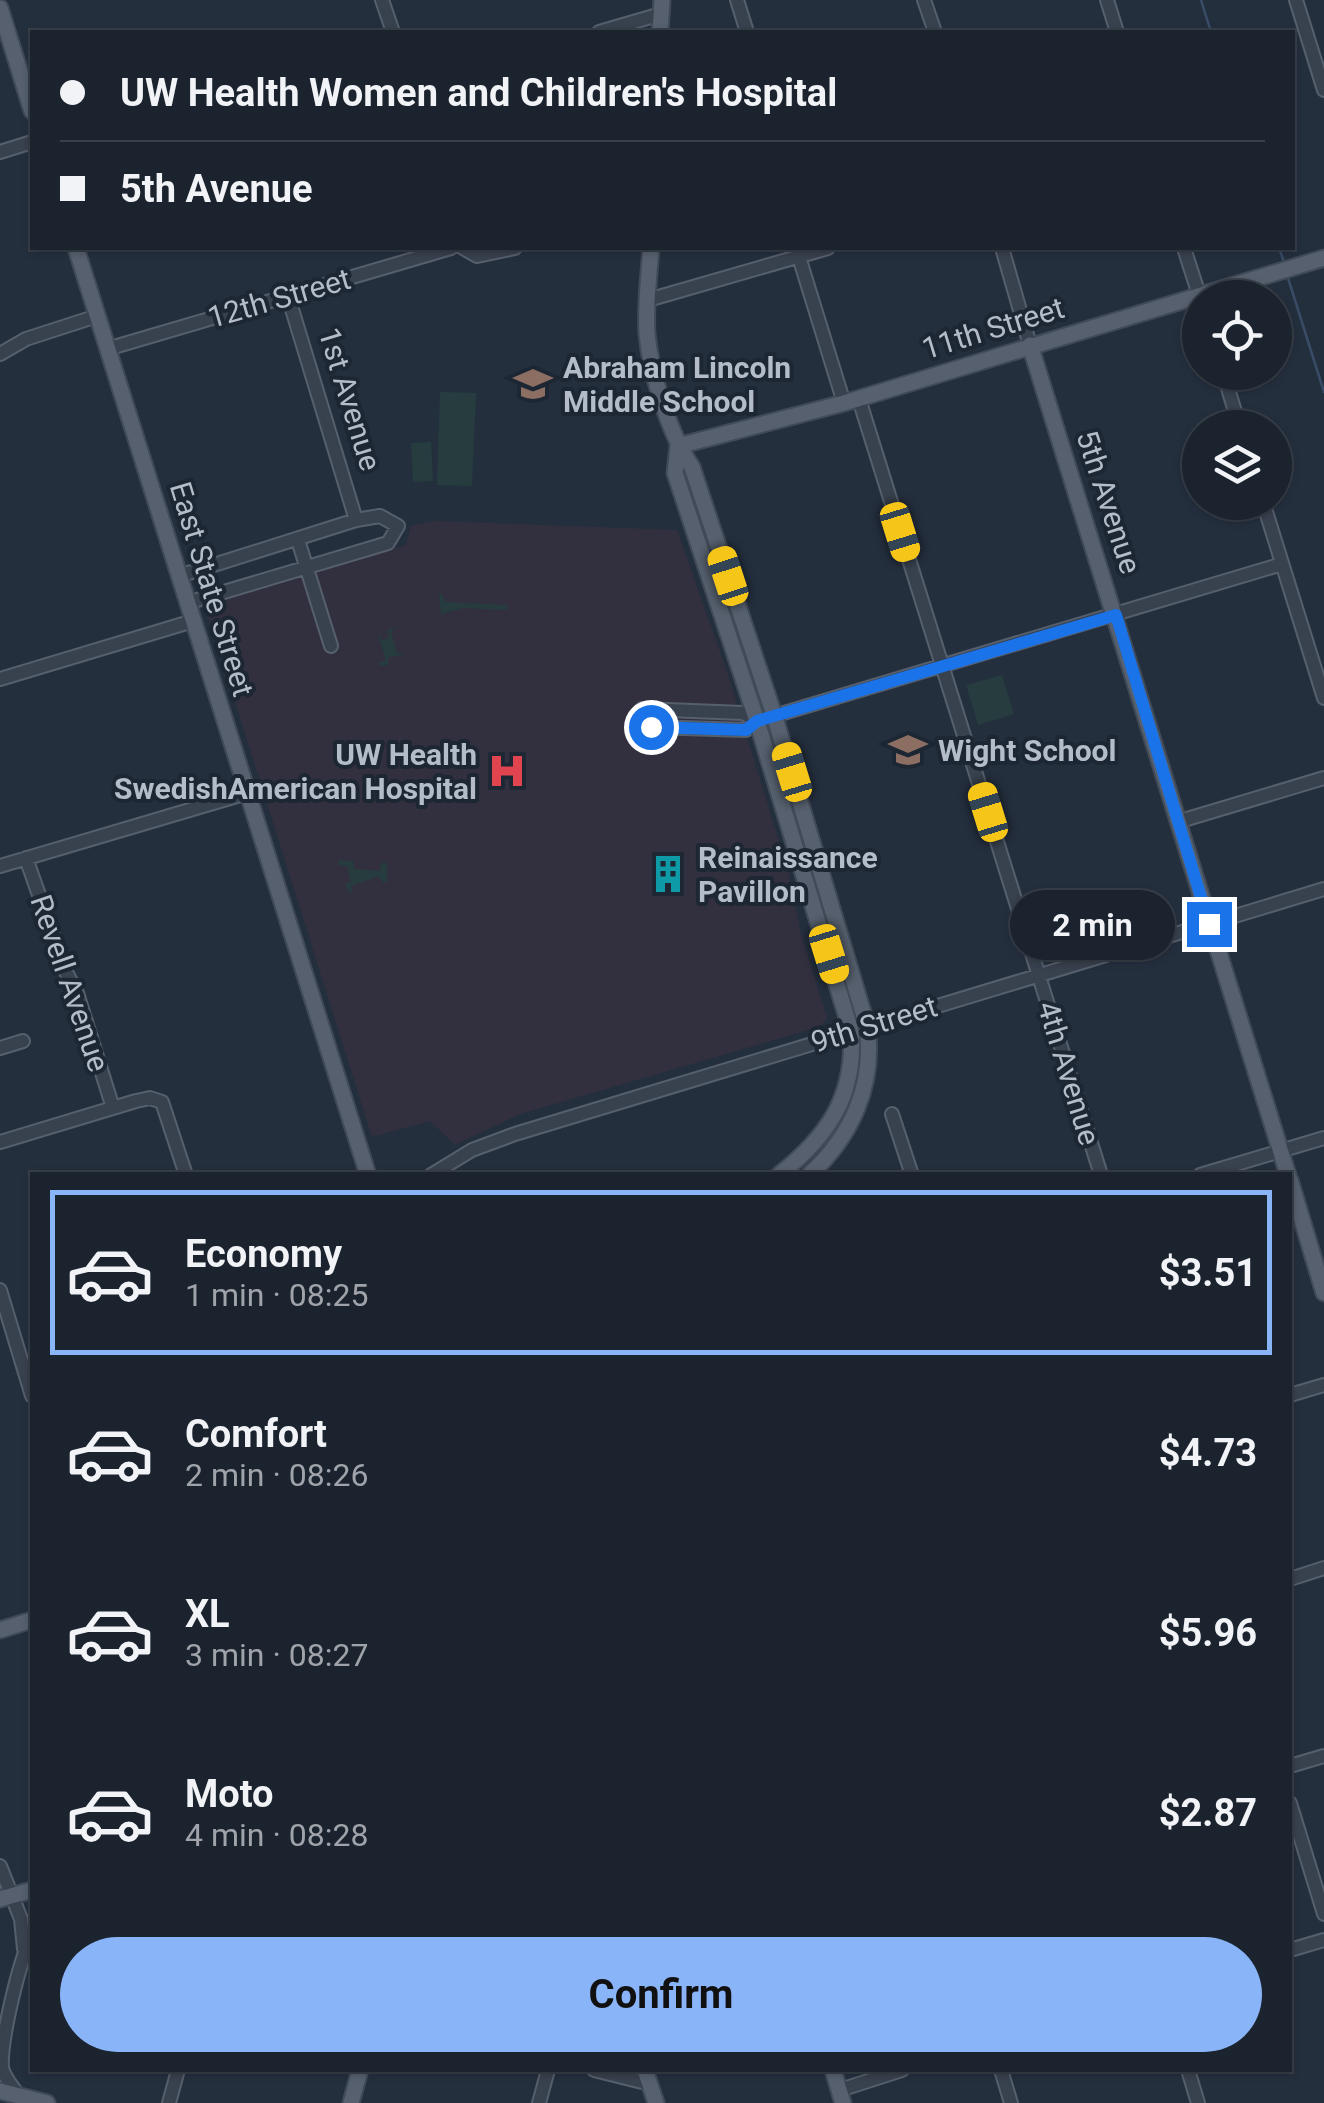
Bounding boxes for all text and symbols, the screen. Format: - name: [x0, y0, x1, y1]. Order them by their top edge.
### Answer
- text: UW Health Women and Children's Hospital: [120, 71, 837, 115]
- text: 5th Avenue: [120, 167, 313, 211]
- street label: 12th Street: [204, 261, 354, 335]
- map controls: [1182, 280, 1292, 520]
- button: locate: [1182, 280, 1292, 390]
- street label: 11th Street: [918, 290, 1068, 366]
- street label: 1st Avenue: [312, 323, 388, 475]
- place label: Abraham Lincoln Middle School: [563, 350, 791, 419]
- school or university icon: Abraham Lincoln Middle School: [512, 363, 554, 405]
- button: layers: [1182, 410, 1292, 520]
- street label: 5th Avenue: [1069, 426, 1149, 578]
- street label: East State Street: [163, 478, 261, 700]
- car: [877, 499, 923, 565]
- car: [704, 543, 752, 609]
- route start: [629, 705, 674, 750]
- school or university icon: Wight School: [887, 729, 929, 771]
- place label: Wight School: [938, 733, 1116, 768]
- place label: UW Health SwedishAmerican Hospital: [114, 737, 477, 806]
- car: [769, 739, 815, 805]
- hospital icon: UW Health SwedishAmerican Hospital: [486, 750, 528, 792]
- car: [965, 779, 1011, 845]
- place label: Reinaissance Pavillon: [698, 840, 878, 909]
- building icon: Reinaissance Pavillon: [647, 853, 689, 895]
- callout: 2 min: [1009, 889, 1174, 959]
- street label: Revell Avenue: [23, 890, 117, 1076]
- route end: [1187, 902, 1232, 947]
- text: 2 min: [1052, 906, 1133, 944]
- car: [806, 921, 852, 987]
- street label: 9th Street: [807, 988, 941, 1060]
- street label: 4th Avenue: [1031, 997, 1107, 1149]
- icon: car: [65, 1228, 155, 1318]
- text: Economy: [185, 1232, 342, 1276]
- text: $3.51: [1159, 1251, 1257, 1295]
- text: 1 min · 08:25: [185, 1276, 368, 1314]
- icon: car: [65, 1408, 155, 1498]
- text: Comfort: [185, 1412, 327, 1456]
- text: $4.73: [1159, 1431, 1257, 1475]
- text: 2 min · 08:26: [185, 1456, 368, 1494]
- icon: car: [65, 1588, 155, 1678]
- text: XL: [185, 1592, 230, 1636]
- text: $5.96: [1159, 1611, 1257, 1655]
- text: 3 min · 08:27: [185, 1636, 368, 1674]
- icon: car: [65, 1768, 155, 1858]
- text: Moto: [185, 1772, 274, 1816]
- text: $2.87: [1159, 1791, 1257, 1835]
- text: 4 min · 08:28: [185, 1816, 368, 1854]
- button: Confirm: [60, 1937, 1262, 2052]

